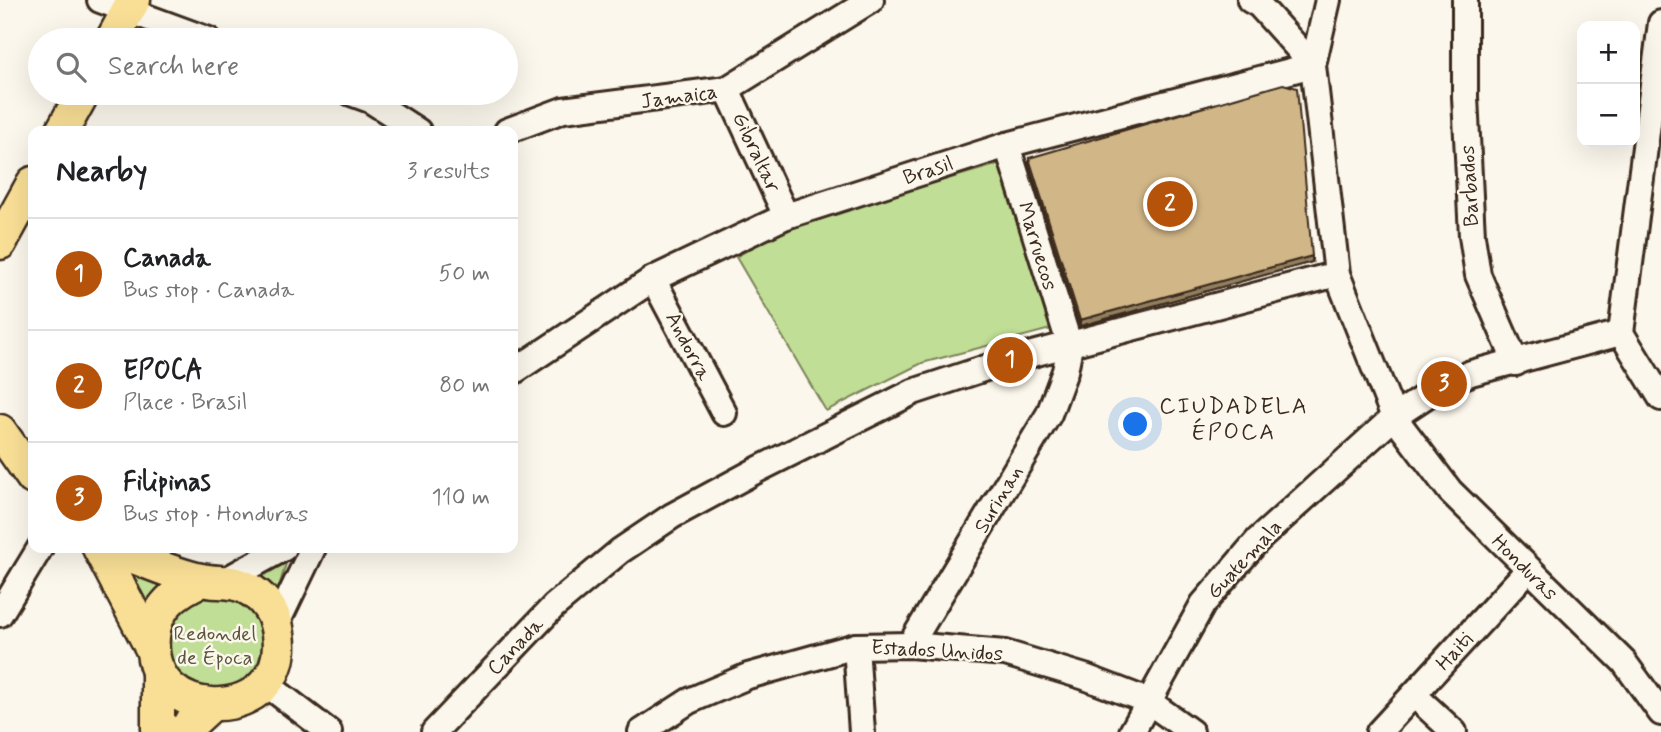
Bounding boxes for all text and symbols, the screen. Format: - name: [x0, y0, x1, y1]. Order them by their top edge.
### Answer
- map controls: [1577, 21, 1640, 147]
- button: +: [1577, 21, 1640, 84]
- search box: [28, 28, 518, 105]
- icon: search: [52, 48, 90, 86]
- text: Search here: [108, 50, 239, 84]
- street label: Jamaica: [639, 78, 719, 116]
- button: −: [1577, 84, 1640, 147]
- street label: Gibraltar: [725, 108, 787, 197]
- street label: Barbados: [1454, 145, 1486, 227]
- street label: Brasil: [900, 150, 957, 192]
- text: Nearby: [56, 152, 147, 191]
- text: 3 results: [407, 157, 490, 187]
- pin: 2: [1147, 178, 1193, 230]
- street label: Marruecos: [1010, 199, 1064, 294]
- text: Canada: [123, 242, 211, 276]
- text: 1: [74, 259, 84, 289]
- text: 50 m: [439, 259, 490, 289]
- text: Bus stop · Canada: [123, 276, 294, 306]
- street label: Andorra: [658, 307, 718, 386]
- pin: 1: [987, 334, 1033, 386]
- text: EPOCA: [123, 354, 203, 388]
- pin: 3: [1421, 358, 1467, 410]
- text: 2: [73, 371, 85, 401]
- text: 80 m: [439, 371, 490, 401]
- text: Place · Brasil: [123, 388, 247, 418]
- district label: CIUDADELA ÉPOCA: [1159, 392, 1309, 448]
- your location: [1118, 407, 1152, 441]
- street label: Surinan: [968, 460, 1030, 539]
- text: Filipinas: [123, 466, 211, 500]
- text: 3: [74, 483, 84, 513]
- text: 110 m: [431, 483, 490, 513]
- text: Bus stop · Honduras: [123, 500, 308, 530]
- street label: Guatemala: [1201, 514, 1289, 605]
- street label: Honduras: [1485, 528, 1564, 607]
- street label: Canada: [481, 611, 551, 682]
- park label: Redondel de Época: [174, 620, 256, 672]
- street label: Haiti: [1430, 626, 1480, 677]
- street label: Estados Unidos: [870, 634, 1004, 668]

